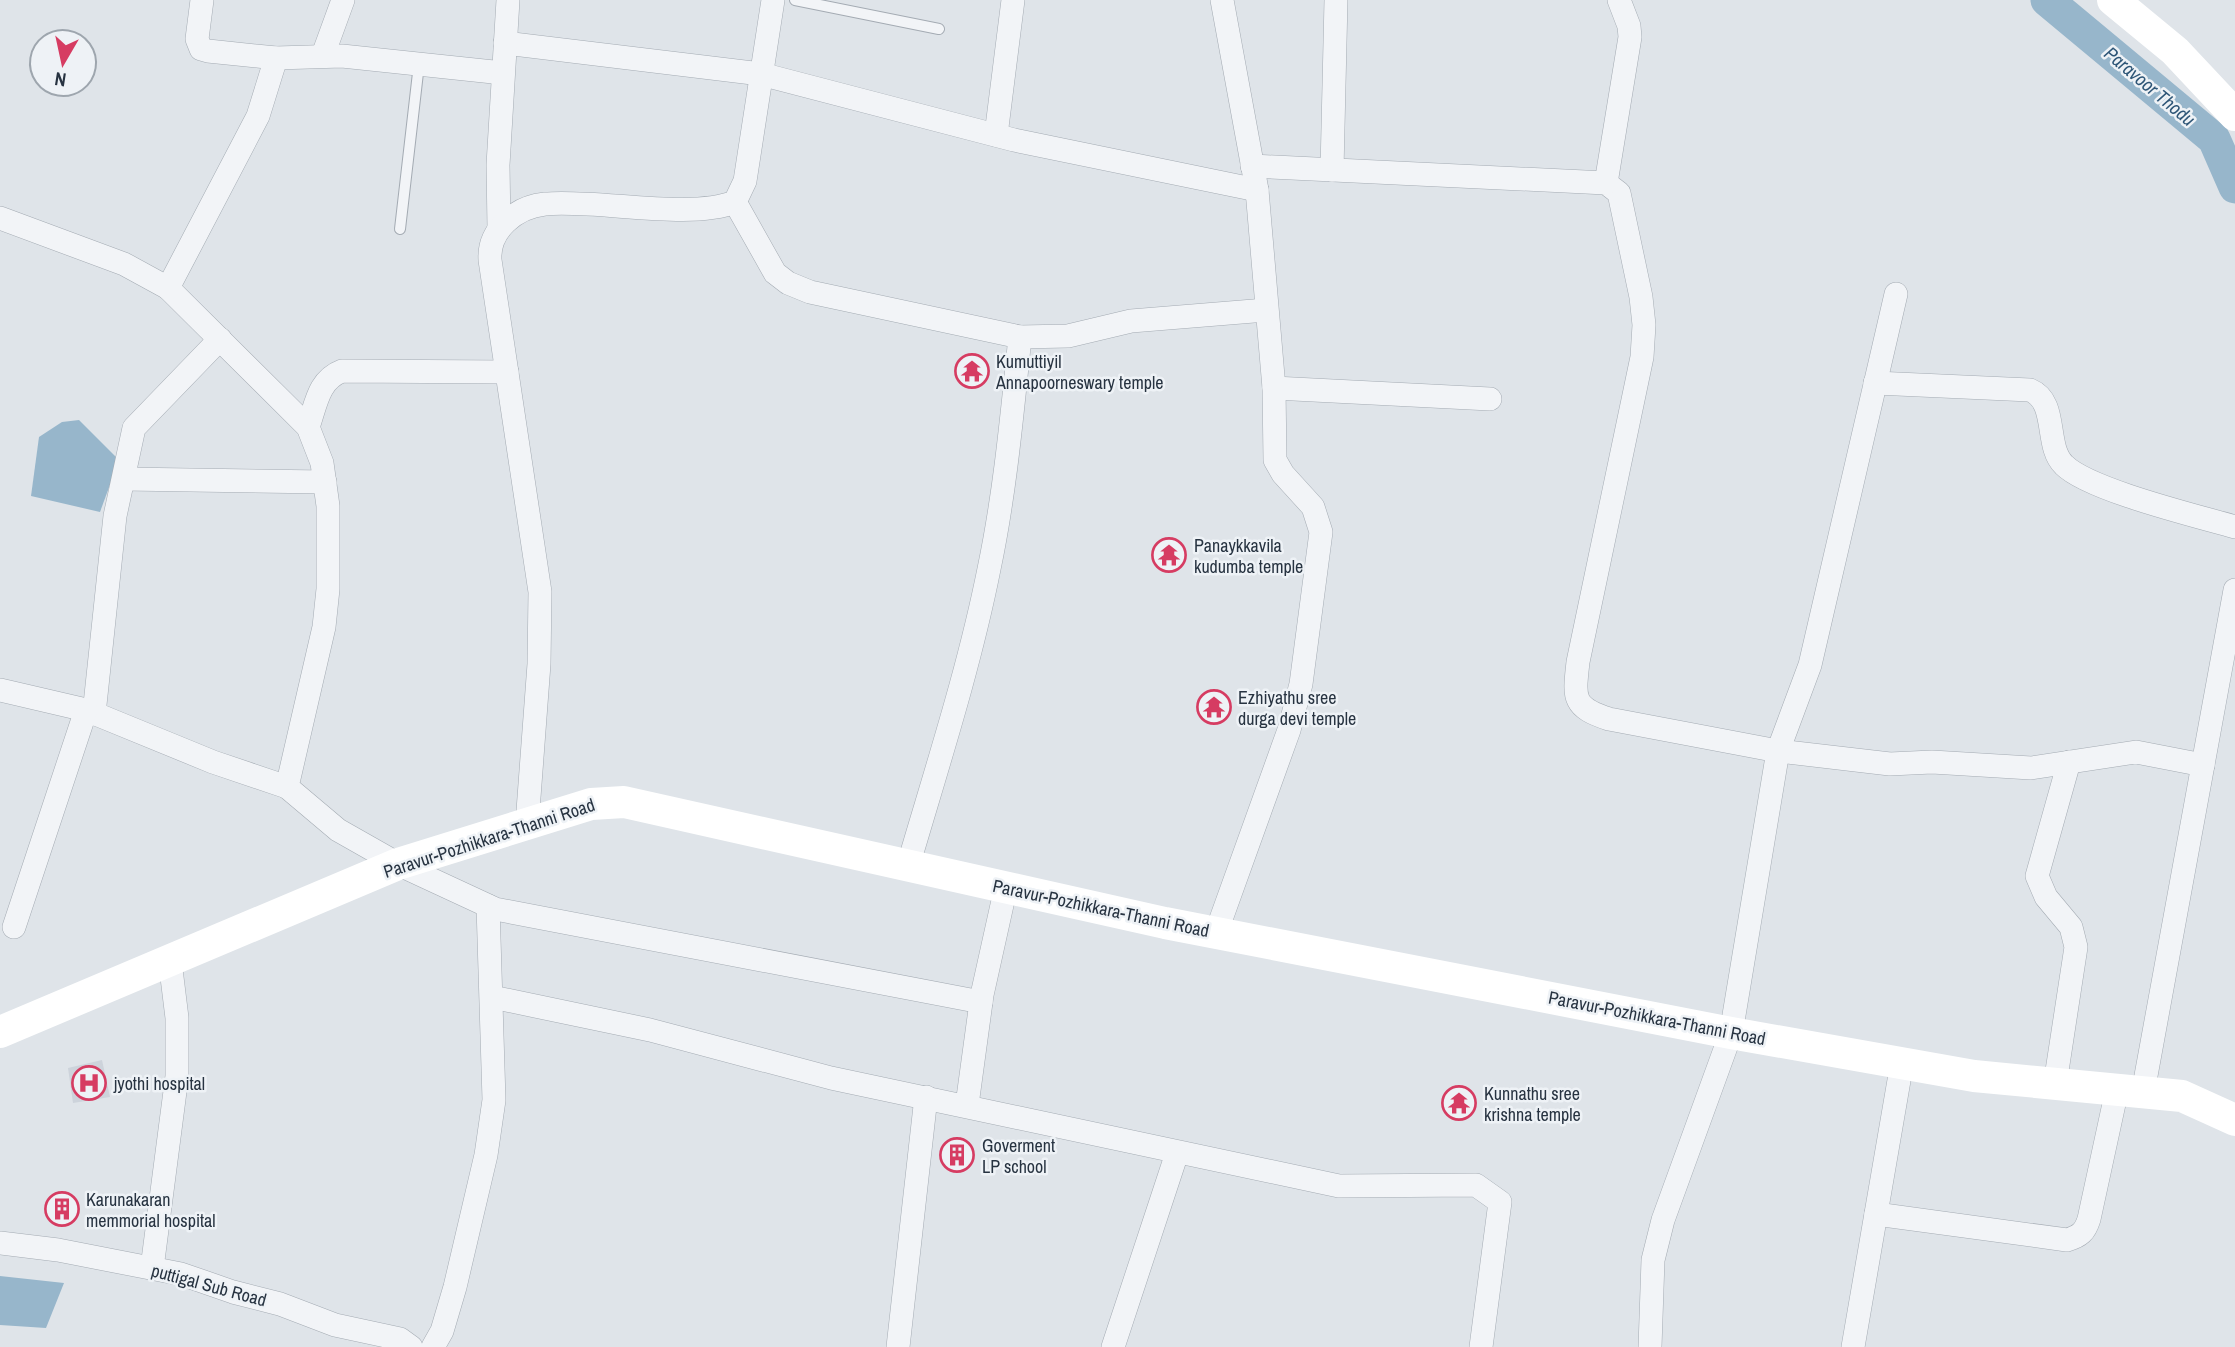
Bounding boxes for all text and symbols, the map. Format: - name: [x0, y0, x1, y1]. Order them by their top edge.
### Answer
- north arrow: [28, 28, 98, 98]
- water label: Paravoor Thodu: [2099, 40, 2201, 132]
- text: N: [53, 66, 68, 94]
- place label: Kumuttiyil Annapoorneswary temple: [995, 349, 1163, 395]
- temple icon: Kumuttiyil Annapoorneswary temple: [953, 352, 991, 390]
- place label: Panaykkavila kudumba temple: [1194, 533, 1303, 579]
- temple icon: Panaykkavila kudumba temple: [1150, 536, 1188, 574]
- place label: Ezhiyathu sree durga devi temple: [1238, 685, 1356, 731]
- temple icon: Ezhiyathu sree durga devi temple: [1195, 688, 1233, 726]
- street label: Paravur-Pozhikkara-Thanni Road: [380, 792, 598, 884]
- street label: Paravur-Pozhikkara-Thanni Road: [990, 873, 1212, 943]
- street label: Paravur-Pozhikkara-Thanni Road: [1546, 985, 1768, 1051]
- hospital icon: jyothi hospital: [70, 1064, 108, 1102]
- place label: jyothi hospital: [113, 1071, 205, 1096]
- place label: Kunnathu sree krishna temple: [1484, 1081, 1581, 1127]
- temple icon: Kunnathu sree krishna temple: [1440, 1084, 1478, 1122]
- place label: Goverment LP school: [982, 1133, 1055, 1179]
- building icon: Goverment LP school: [938, 1136, 976, 1174]
- place label: Karunakaran memmorial hospital: [86, 1187, 216, 1233]
- building icon: Karunakaran memmorial hospital: [43, 1190, 81, 1228]
- street label: puttigal Sub Road: [149, 1258, 269, 1312]

